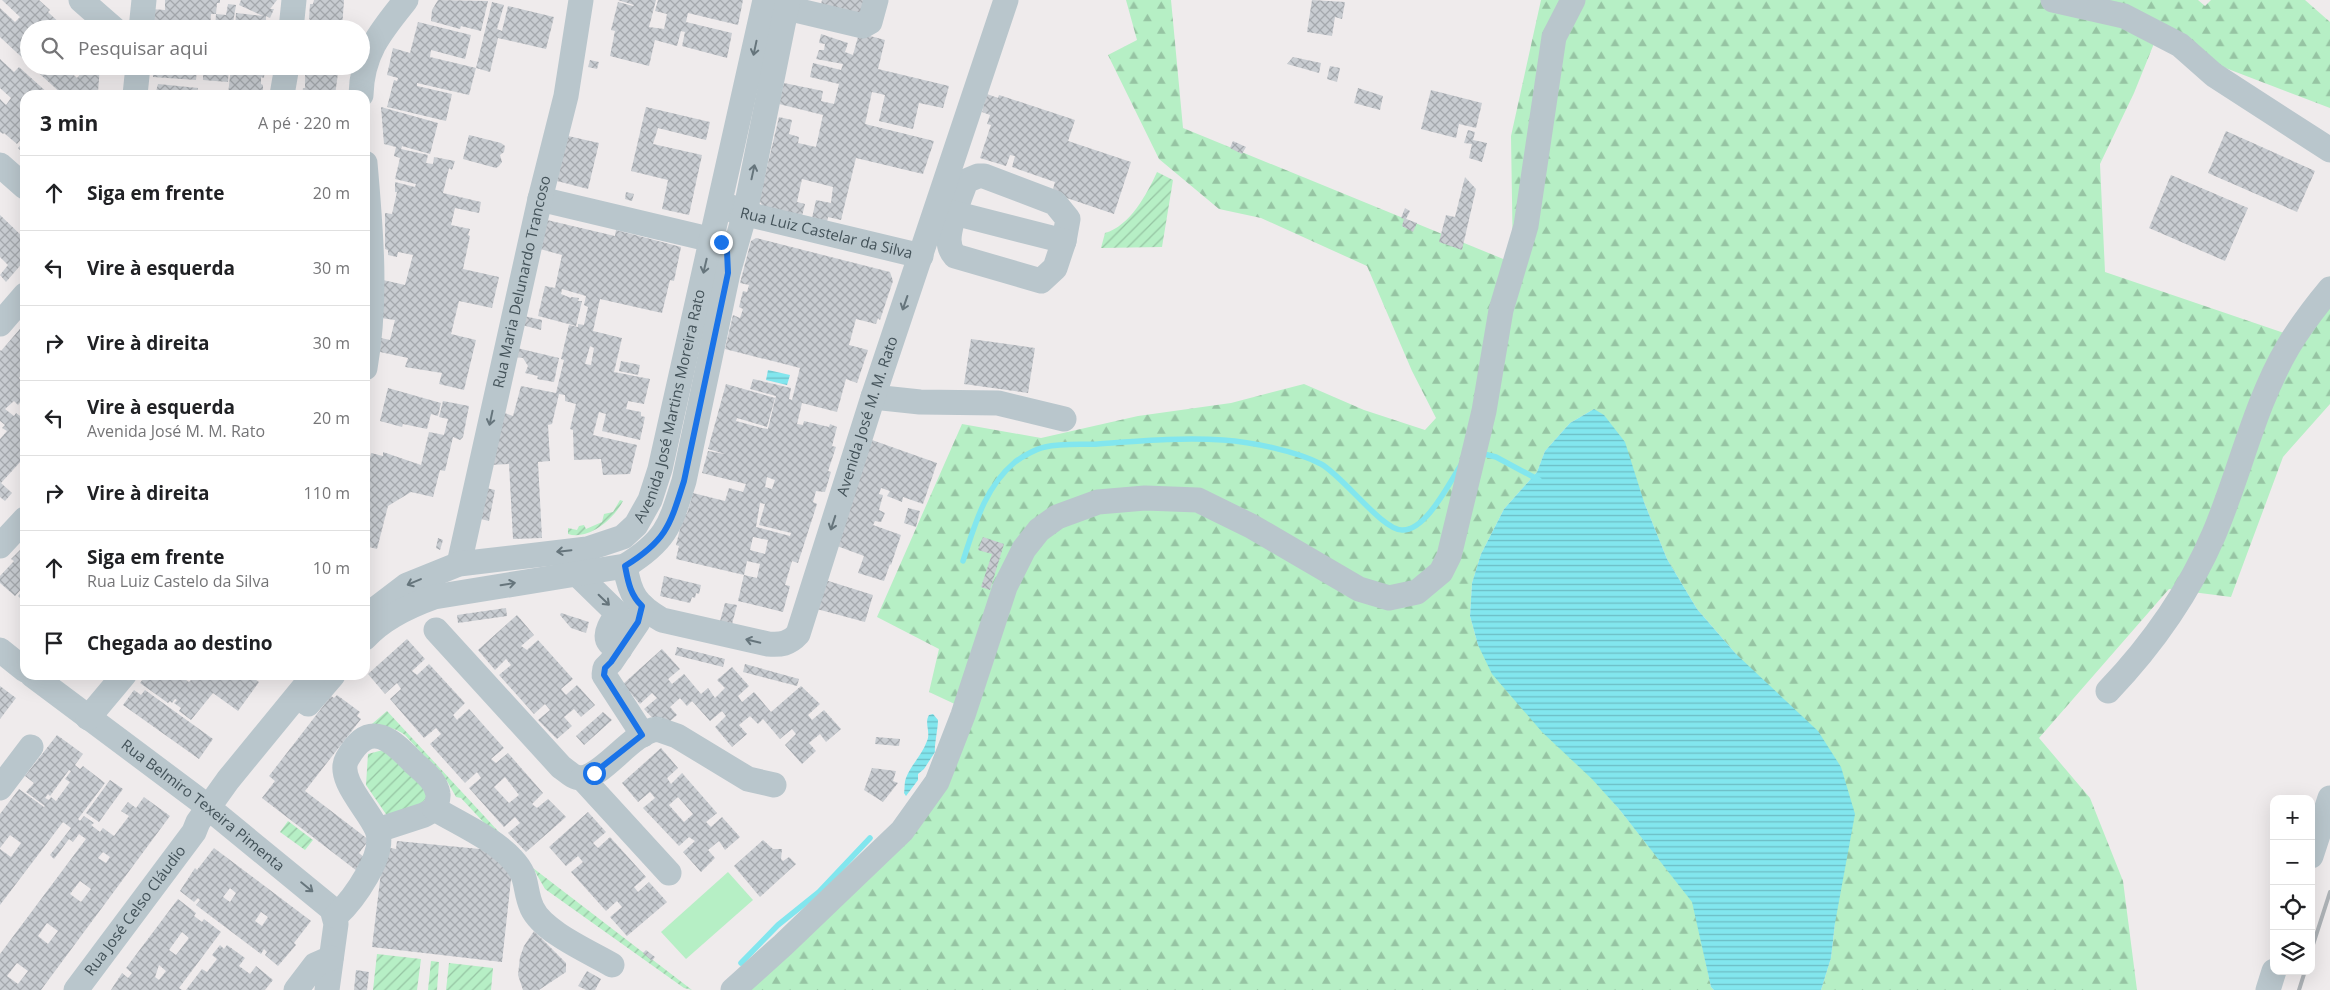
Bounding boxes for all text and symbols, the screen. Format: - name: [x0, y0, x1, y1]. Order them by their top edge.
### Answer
- search box: [20, 20, 370, 75]
- icon: search: [38, 34, 66, 62]
- text: Pesquisar aqui: [78, 35, 208, 61]
- one-way arrow: [750, 39, 759, 55]
- text: 3 min: [40, 109, 98, 137]
- text: A pé · 220 m: [258, 112, 350, 134]
- one-way arrow: [749, 165, 758, 181]
- street label: Rua Maria Delunardo Trancoso: [487, 173, 555, 390]
- icon: ahead: [40, 179, 68, 207]
- text: Siga em frente: [87, 180, 224, 206]
- text: 20 m: [313, 182, 350, 204]
- street label: Rua Luiz Castelar da Silva: [738, 202, 915, 263]
- route end: [710, 231, 733, 254]
- icon: left: [40, 254, 68, 282]
- text: Vire à esquerda: [87, 255, 235, 281]
- text: 30 m: [313, 257, 350, 279]
- one-way arrow: [700, 258, 710, 274]
- street label: Avenida José Martins Moreira Rato: [628, 287, 709, 526]
- one-way arrow: [900, 294, 909, 310]
- icon: right: [40, 329, 68, 357]
- text: Vire à direita: [87, 330, 210, 356]
- text: 30 m: [313, 332, 350, 354]
- street label: Avenida José M. M. Rato: [831, 333, 902, 498]
- text: Vire à esquerda: [87, 394, 235, 420]
- icon: left: [40, 404, 68, 432]
- text: 20 m: [313, 407, 350, 429]
- one-way arrow: [486, 409, 496, 425]
- text: Avenida José M. M. Rato: [87, 420, 265, 442]
- icon: right: [40, 479, 68, 507]
- text: Vire à direita: [87, 480, 210, 506]
- text: 110 m: [304, 482, 350, 504]
- one-way arrow: [827, 515, 837, 531]
- text: Siga em frente: [87, 544, 224, 570]
- one-way arrow: [556, 546, 572, 556]
- icon: ahead: [40, 554, 68, 582]
- text: 10 m: [313, 557, 350, 579]
- text: Rua Luiz Castelo da Silva: [87, 570, 269, 592]
- one-way arrow: [407, 578, 422, 588]
- one-way arrow: [500, 579, 516, 589]
- one-way arrow: [597, 593, 609, 605]
- icon: arrive: [40, 629, 68, 657]
- text: Chegada ao destino: [87, 630, 273, 656]
- one-way arrow: [746, 636, 762, 645]
- street label: Rua Belmiro Texeira Pimenta: [118, 734, 289, 875]
- route start: [583, 762, 606, 785]
- map controls: [2270, 795, 2315, 975]
- button: +: [2270, 795, 2315, 840]
- button: −: [2270, 840, 2315, 885]
- street label: Rua José Celso Cláudio: [79, 841, 190, 979]
- one-way arrow: [300, 882, 313, 893]
- button: locate: [2270, 885, 2315, 930]
- button: layers: [2270, 930, 2315, 975]

